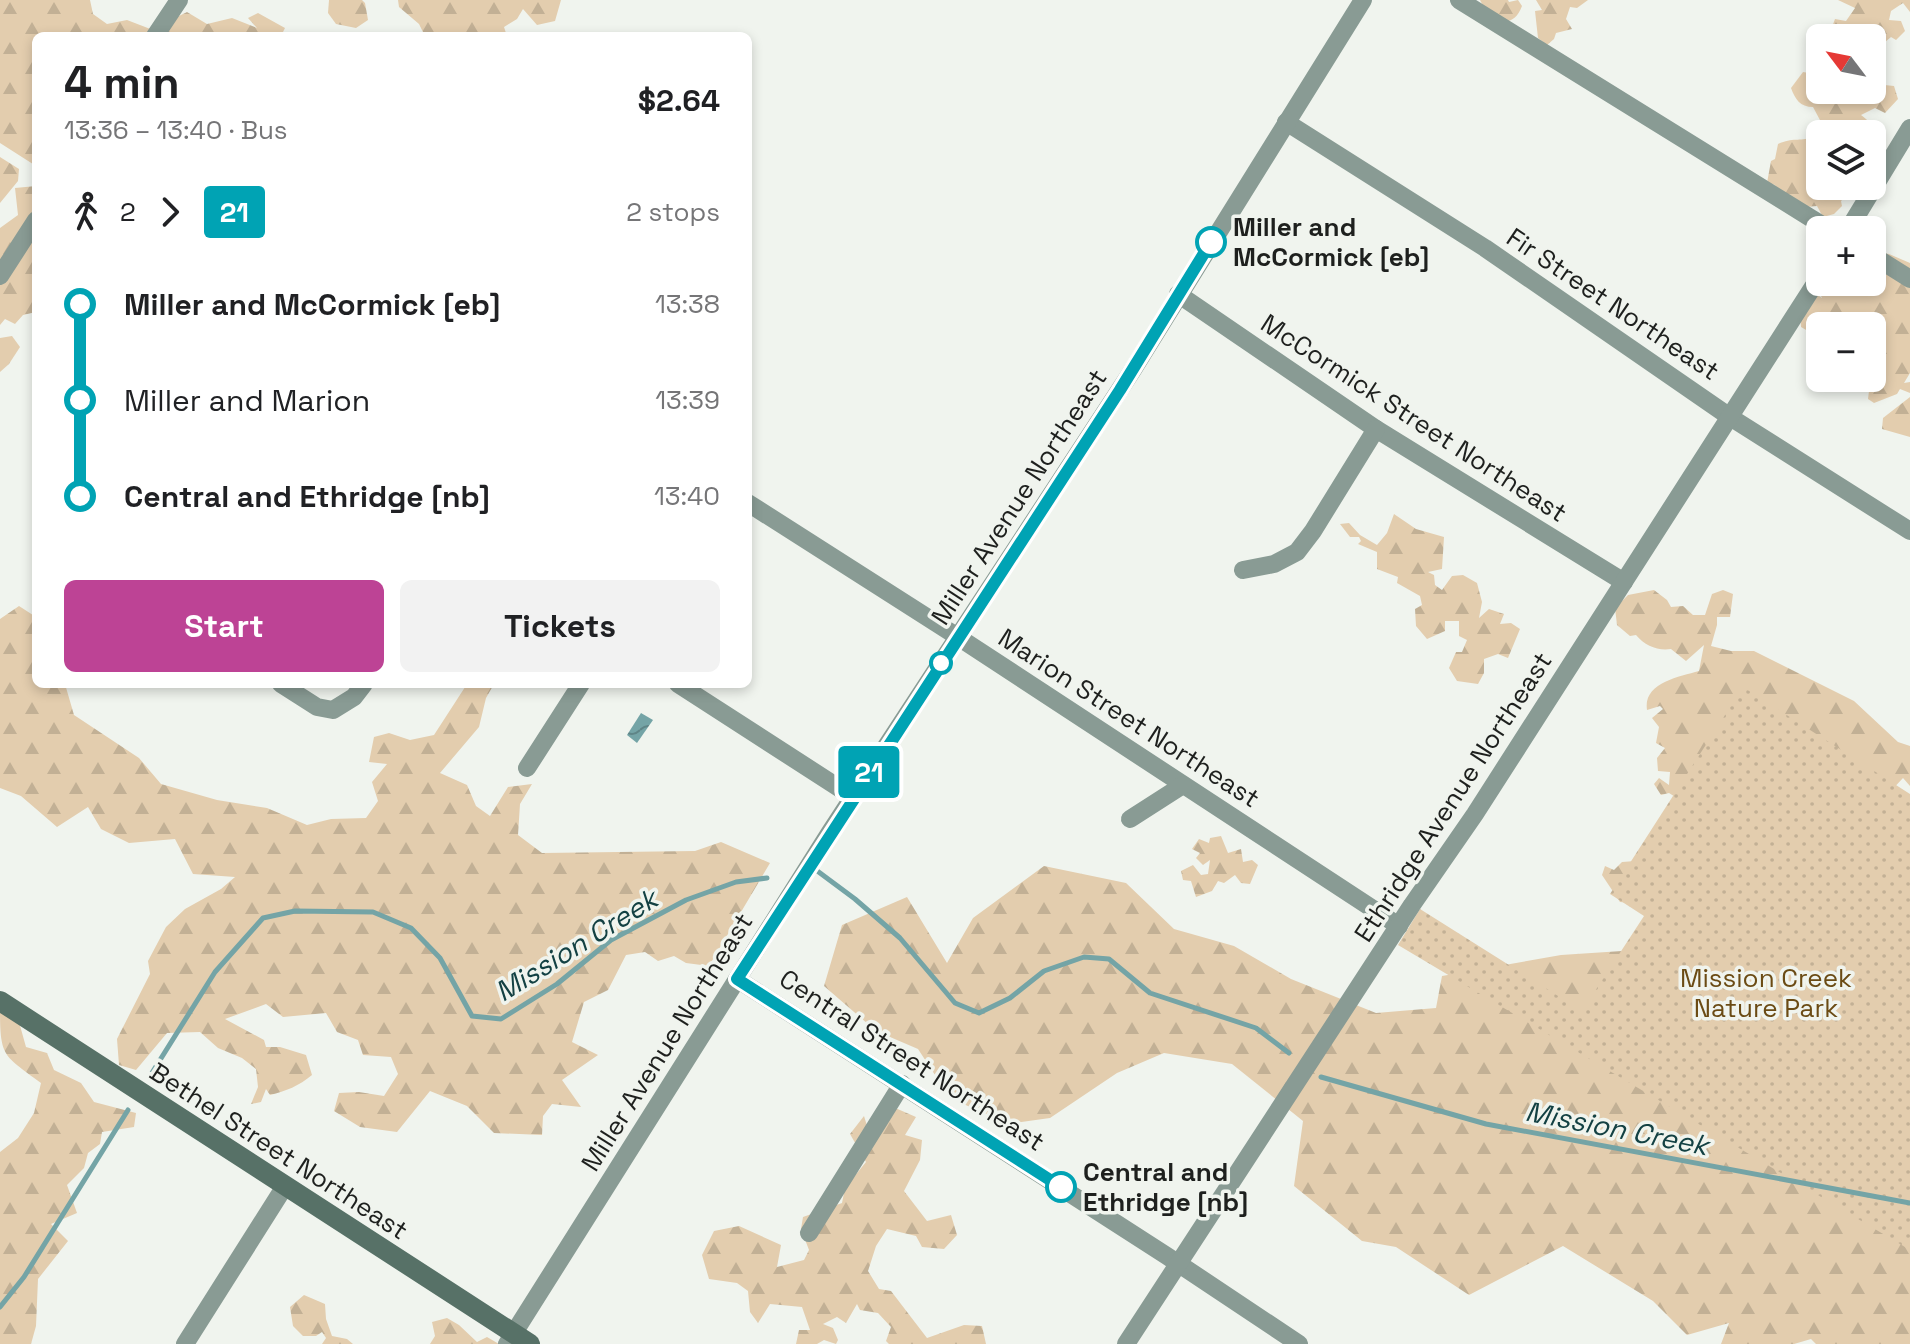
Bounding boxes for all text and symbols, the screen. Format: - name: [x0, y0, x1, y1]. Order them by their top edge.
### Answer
- north arrow: [1806, 24, 1886, 104]
- map controls: [1806, 24, 1886, 392]
- text: 4 min: [64, 55, 180, 111]
- text: $2.64: [638, 81, 720, 120]
- text: 13:36 – 13:40 · Bus: [64, 113, 288, 147]
- button: layers: [1806, 120, 1886, 200]
- icon: walk: [64, 190, 108, 234]
- icon: forward: [148, 190, 192, 234]
- text: 21: [220, 194, 249, 230]
- text: 2: [120, 195, 136, 229]
- text: 2 stops: [626, 195, 720, 229]
- place label: Miller and McCormick [eb]: [1233, 210, 1429, 274]
- button: +: [1806, 216, 1886, 296]
- street label: Fir Street Northeast: [1500, 220, 1726, 388]
- marker: Miller and McCormick [eb]: [1196, 227, 1226, 257]
- text: Miller and McCormick [eb]: [124, 285, 500, 324]
- text: 13:38: [655, 287, 720, 321]
- street label: McCormick Street Northeast: [1254, 306, 1574, 530]
- button: −: [1806, 312, 1886, 392]
- street label: Miller Avenue Northeast: [924, 363, 1114, 631]
- text: Miller and Marion: [124, 381, 370, 420]
- text: 13:39: [655, 383, 720, 417]
- text: Central and Ethridge [nb]: [124, 477, 490, 516]
- text: 13:40: [654, 479, 720, 513]
- button: Start: [64, 580, 384, 672]
- button: Tickets: [400, 580, 720, 672]
- street label: Marion Street Northeast: [992, 621, 1266, 815]
- street label: Ethridge Avenue Northeast: [1346, 646, 1560, 948]
- unlabelled marker: [930, 652, 952, 674]
- line badge: 21: [833, 746, 905, 798]
- text: 21: [854, 754, 884, 790]
- water label: Mission Creek: [488, 879, 667, 1009]
- street label: Miller Avenue Northeast: [574, 907, 760, 1177]
- street label: Central Street Northeast: [773, 961, 1051, 1159]
- park label: Mission Creek Nature Park: [1680, 961, 1852, 1025]
- street label: Bethel Street Northeast: [143, 1055, 415, 1247]
- water label: Mission Creek: [1523, 1093, 1714, 1164]
- place label: Central and Ethridge [nb]: [1083, 1155, 1248, 1219]
- marker: Central and Ethridge [nb]: [1046, 1172, 1076, 1202]

